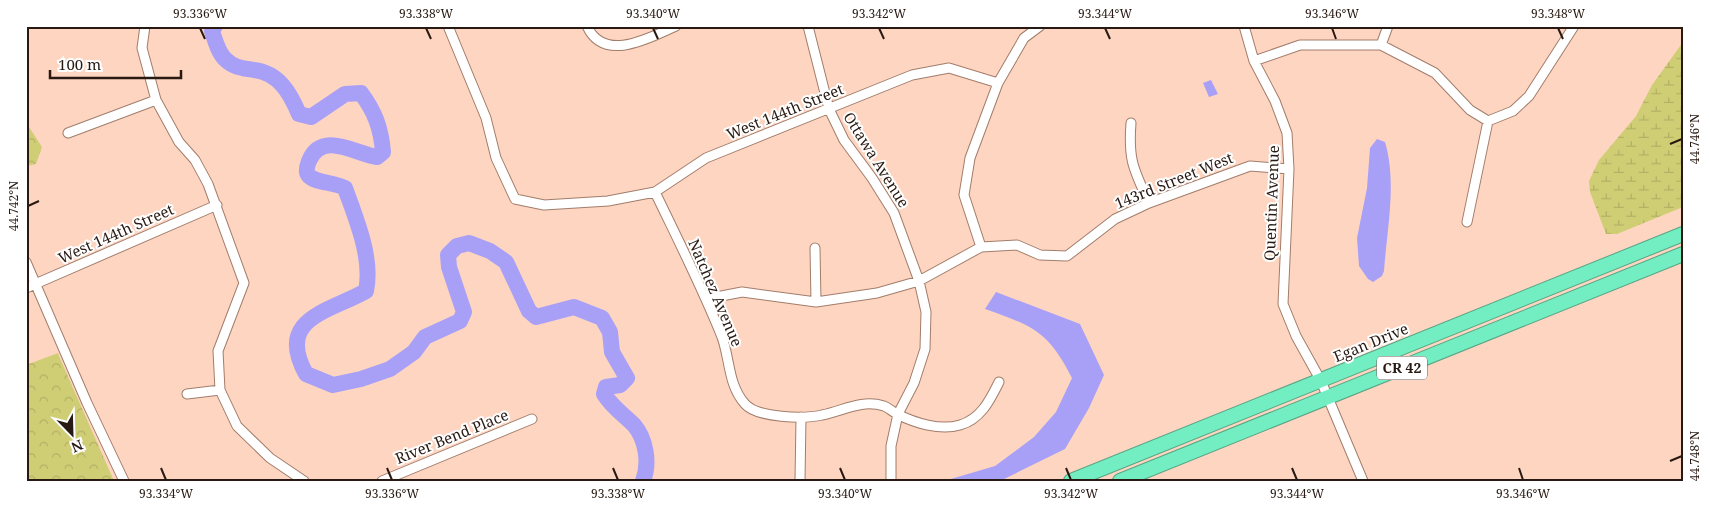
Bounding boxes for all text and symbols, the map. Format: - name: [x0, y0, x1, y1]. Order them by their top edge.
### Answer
- text: 93.336°W: [173, 5, 227, 22]
- text: 93.338°W: [399, 5, 453, 22]
- text: 93.340°W: [626, 5, 680, 22]
- text: 93.342°W: [852, 5, 906, 22]
- text: 93.344°W: [1078, 5, 1132, 22]
- text: 93.346°W: [1305, 5, 1359, 22]
- text: 93.348°W: [1531, 5, 1585, 22]
- scale bar: [50, 48, 181, 80]
- text: 100 m: [58, 54, 101, 74]
- street label: West 144th Street: [723, 78, 846, 144]
- street label: Ottawa Avenue: [839, 108, 914, 211]
- text: 44.746°N: [1686, 114, 1703, 164]
- street label: Quentin Avenue: [1259, 145, 1283, 261]
- street label: 143rd Street West: [1111, 147, 1236, 213]
- text: 44.742°N: [5, 181, 22, 231]
- street label: West 144th Street: [55, 199, 177, 268]
- street label: Natchez Avenue: [684, 236, 748, 350]
- street label: Egan Drive: [1330, 318, 1411, 366]
- road number: CR 42: [1377, 356, 1427, 379]
- street label: River Bend Place: [392, 404, 511, 468]
- north arrow: [48, 410, 98, 460]
- text: 44.748°N: [1686, 431, 1703, 481]
- text: N: [68, 436, 86, 457]
- text: 93.334°W: [139, 485, 193, 502]
- text: 93.336°W: [365, 485, 419, 502]
- text: 93.338°W: [591, 485, 645, 502]
- text: 93.340°W: [818, 485, 872, 502]
- text: 93.342°W: [1044, 485, 1098, 502]
- text: 93.344°W: [1270, 485, 1324, 502]
- text: 93.346°W: [1496, 485, 1550, 502]

